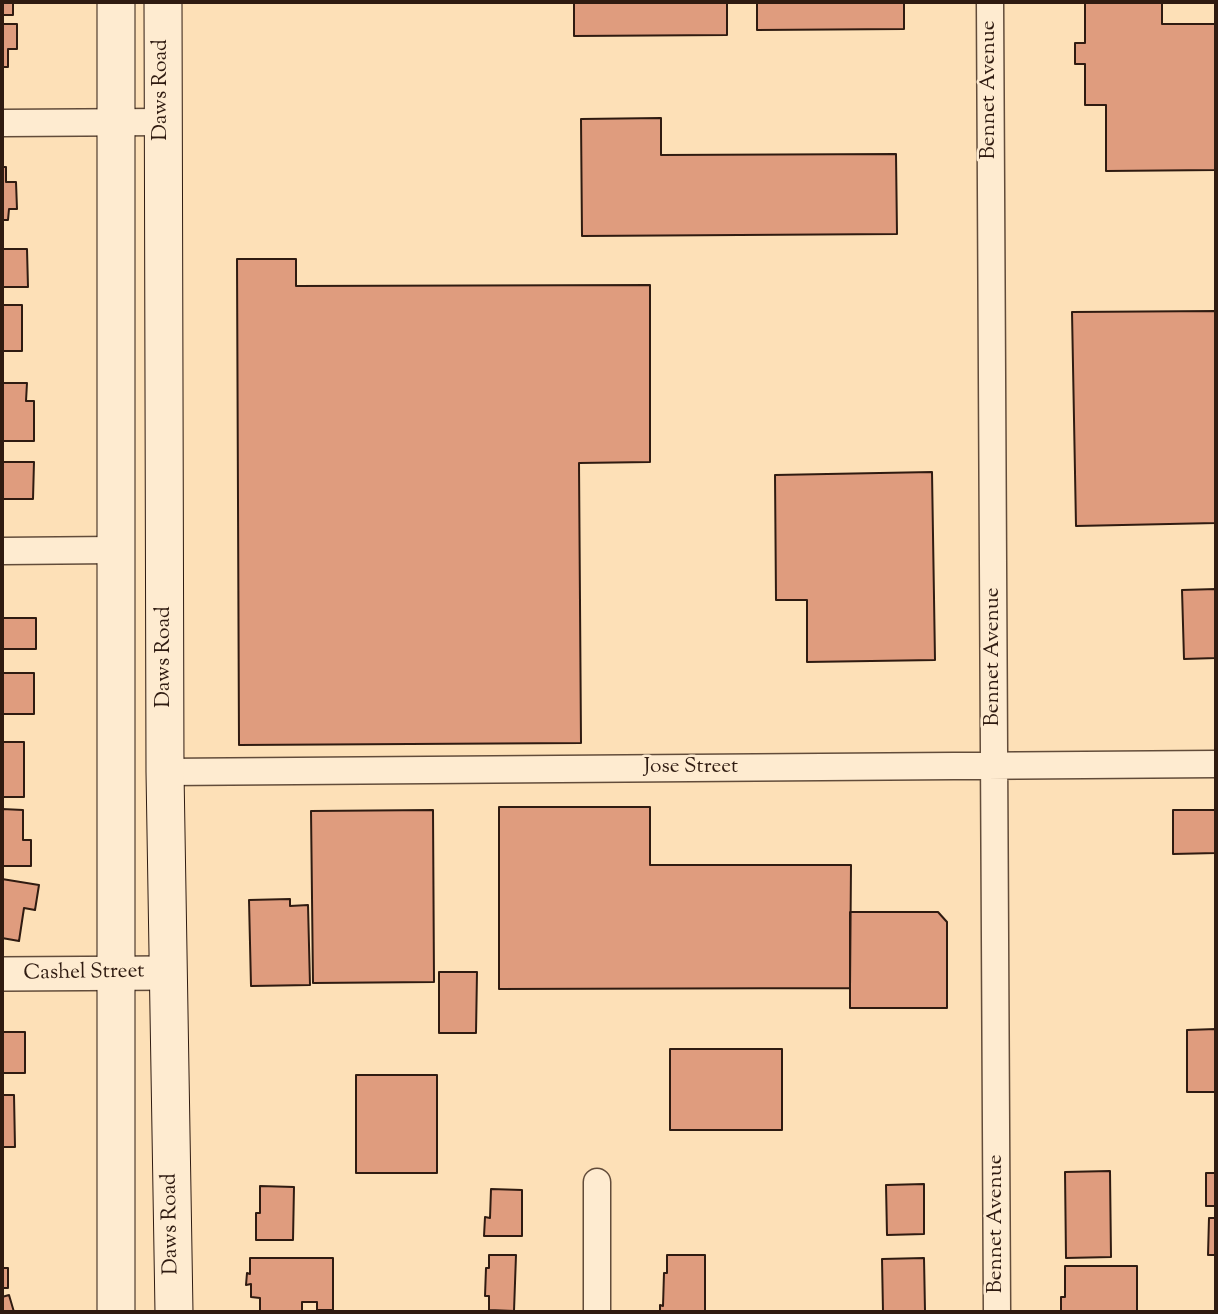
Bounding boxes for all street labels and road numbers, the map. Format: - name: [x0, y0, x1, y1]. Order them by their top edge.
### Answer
- street label: Bennet Avenue: [977, 20, 1003, 160]
- street label: Daws Road: [149, 39, 175, 141]
- street label: Bennet Avenue: [981, 587, 1007, 727]
- street label: Daws Road: [152, 606, 178, 708]
- street label: Jose Street: [644, 755, 738, 781]
- street label: Cashel Street: [23, 960, 145, 988]
- street label: Bennet Avenue: [984, 1154, 1010, 1294]
- street label: Daws Road: [159, 1173, 185, 1275]

